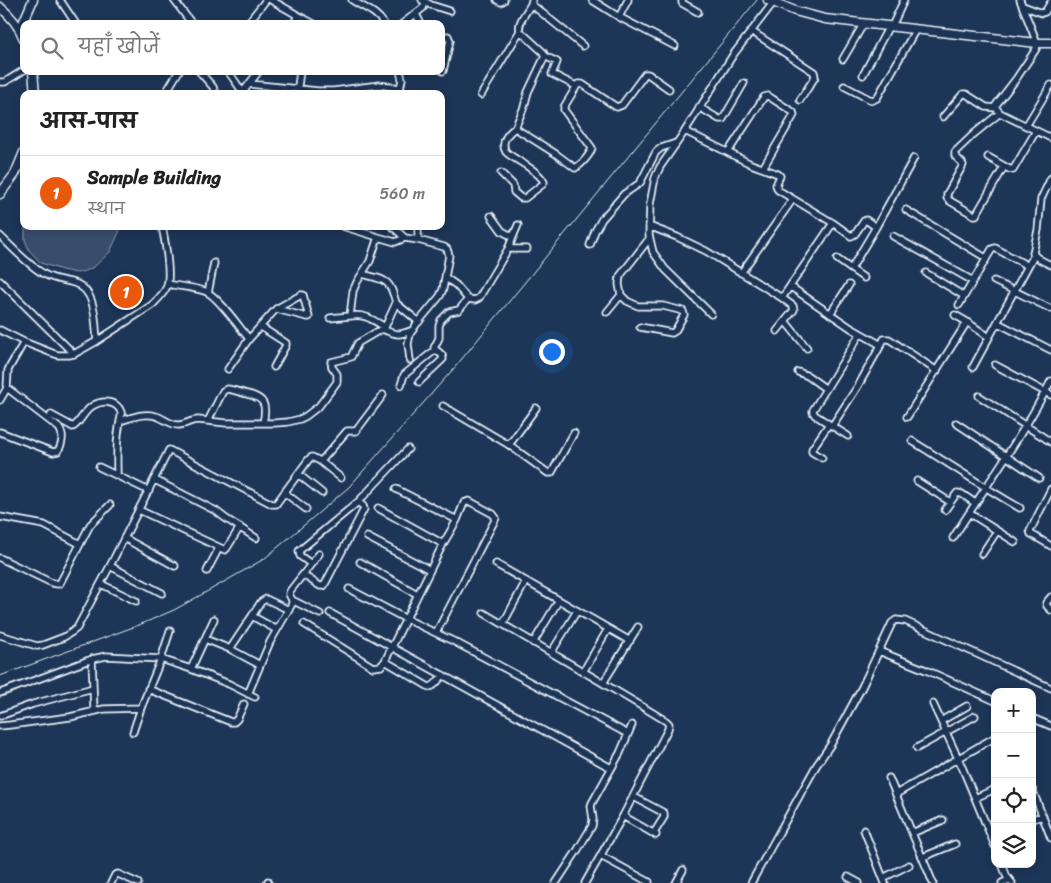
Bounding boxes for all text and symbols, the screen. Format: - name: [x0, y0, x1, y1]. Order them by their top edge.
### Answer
- search box: [20, 20, 445, 75]
- text: यहाँ खोजें: [78, 30, 160, 63]
- icon: search: [38, 34, 66, 62]
- text: आस-पास: [40, 102, 137, 140]
- text: Sample Building: [87, 161, 221, 194]
- text: 1: [53, 179, 59, 208]
- text: 560 m: [380, 179, 425, 208]
- text: स्थान: [87, 194, 125, 223]
- pin: 1: [110, 273, 142, 311]
- your location: [539, 339, 565, 365]
- map controls: [991, 688, 1036, 868]
- button: +: [991, 688, 1036, 733]
- button: −: [991, 733, 1036, 778]
- button: locate: [991, 778, 1036, 823]
- button: layers: [991, 823, 1036, 868]

